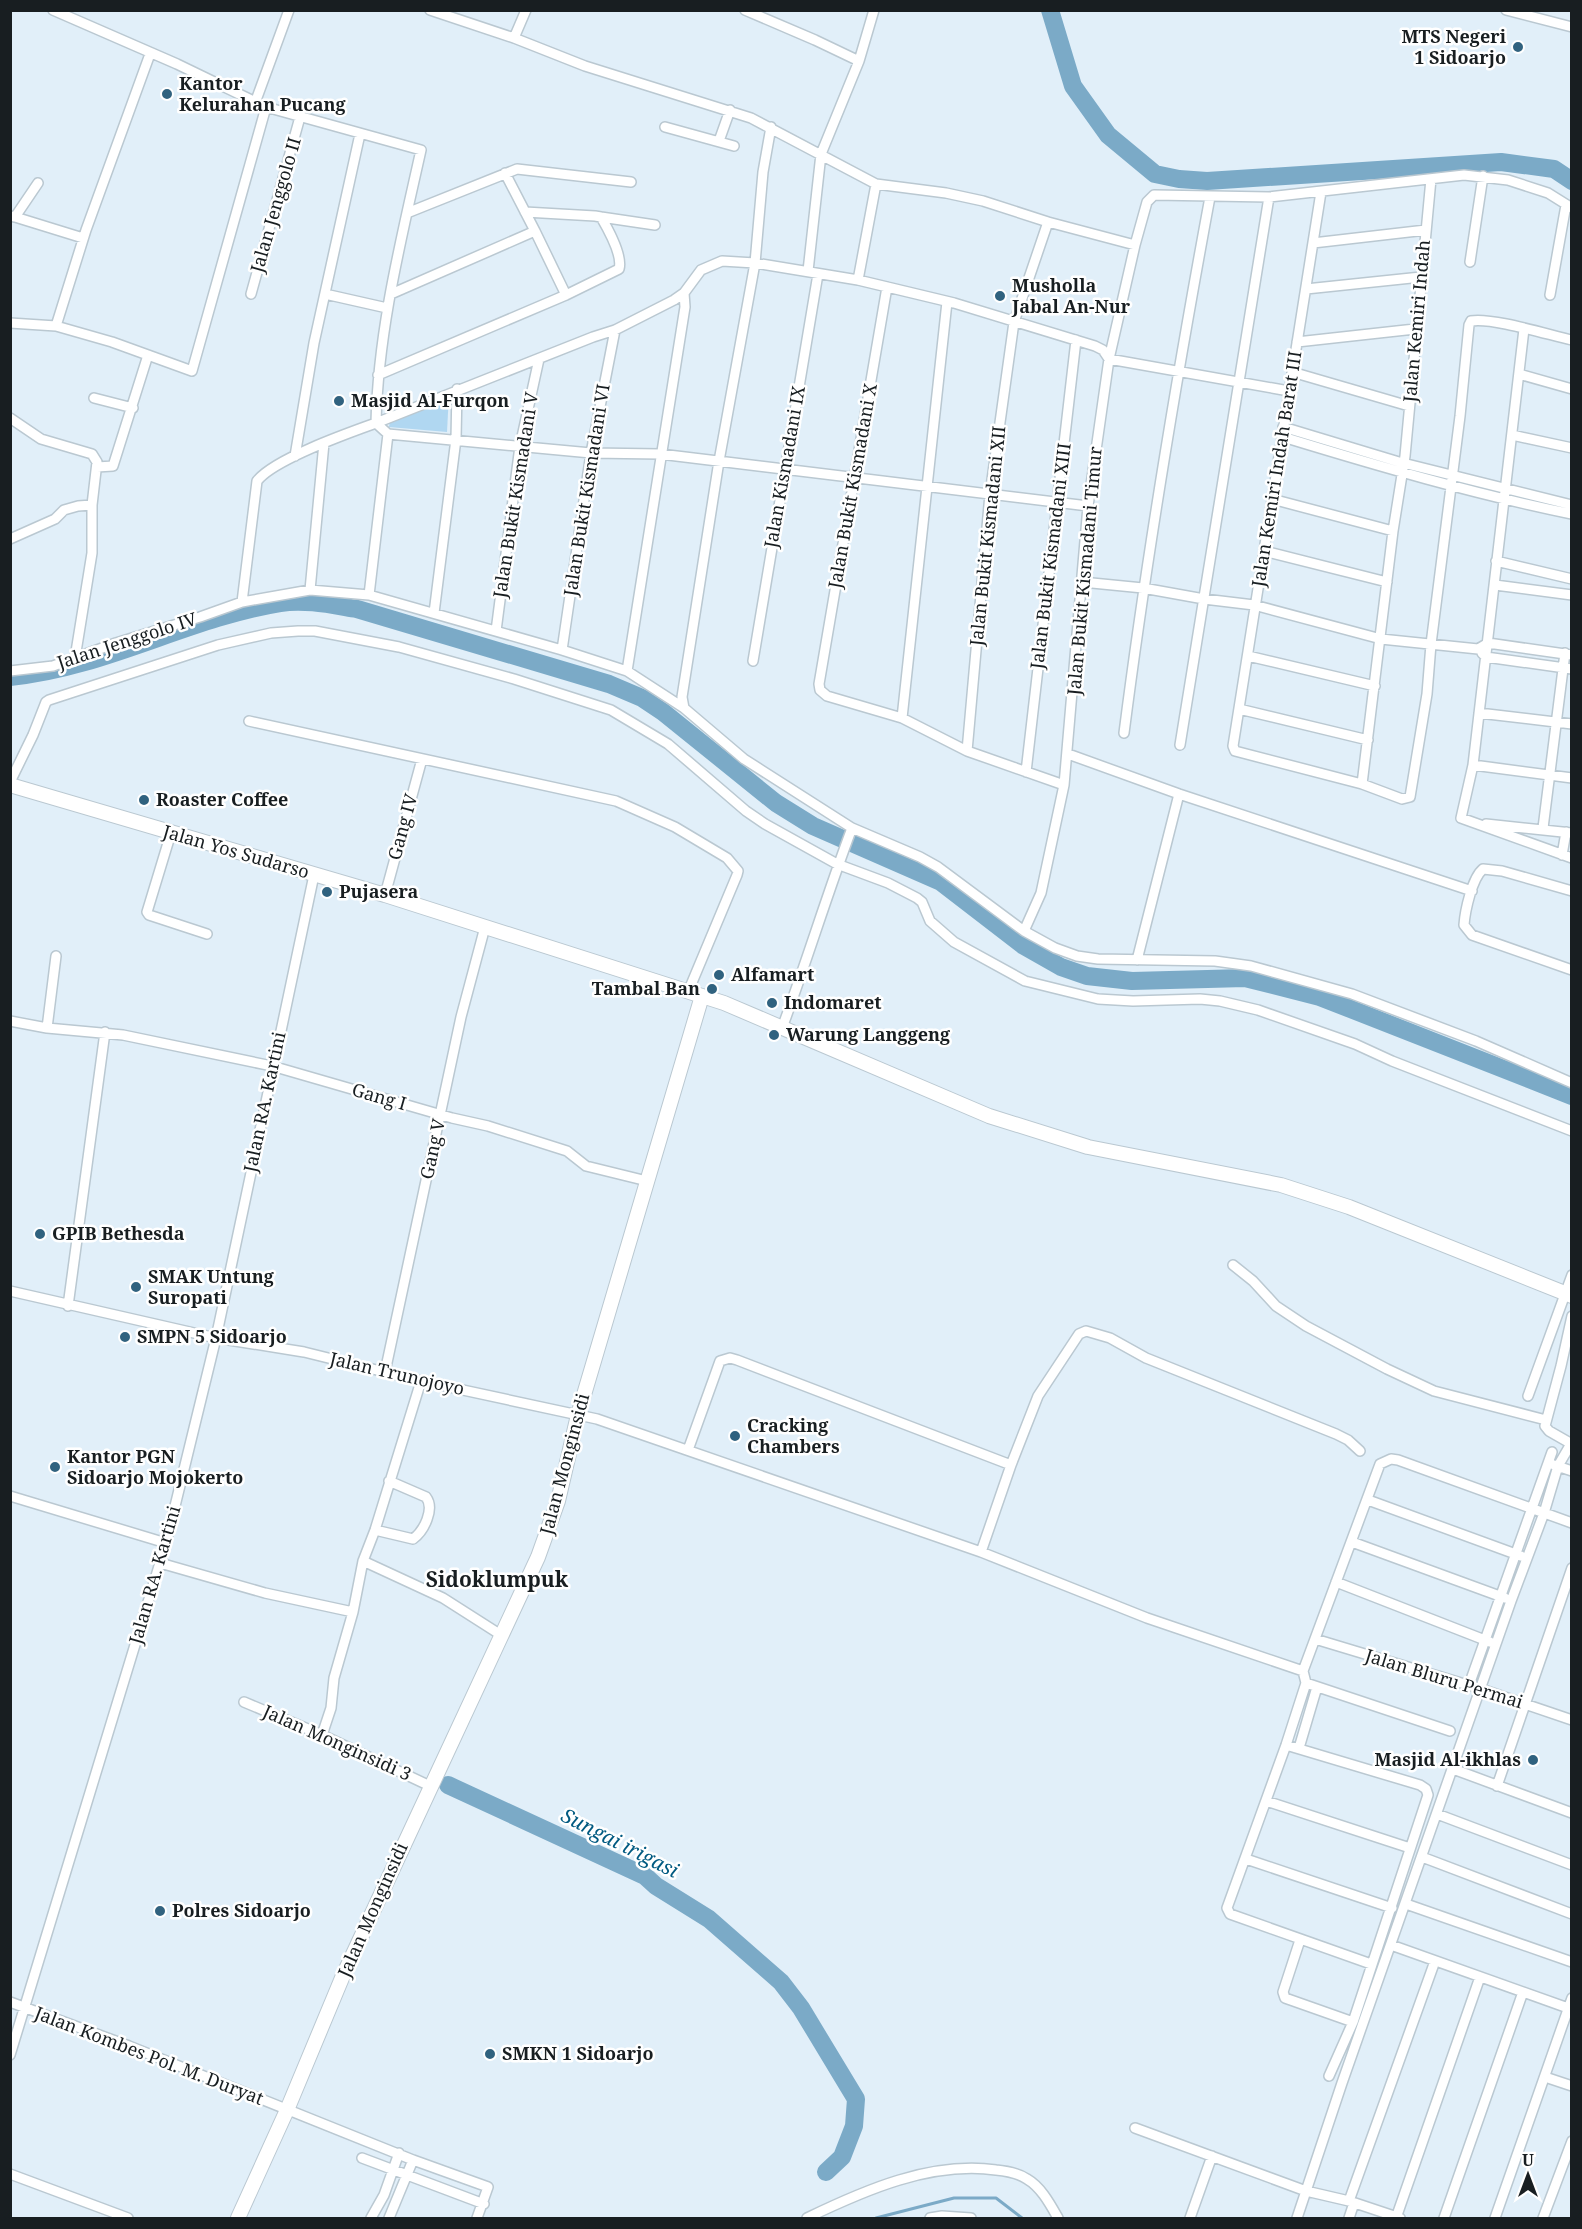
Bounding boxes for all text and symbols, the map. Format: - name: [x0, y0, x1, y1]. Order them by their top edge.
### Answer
- place label: MTS Negeri 1 Sidoarjo: [1401, 24, 1507, 69]
- marker: MTS Negeri 1 Sidoarjo: [1511, 40, 1525, 54]
- place label: Kantor Kelurahan Pucang: [179, 71, 347, 116]
- marker: Kantor Kelurahan Pucang: [160, 87, 174, 101]
- street label: Jalan Jenggolo II: [244, 134, 306, 276]
- street label: Jalan Kemiri Indah: [1397, 239, 1435, 404]
- place label: Musholla Jabal An-Nur: [1011, 273, 1131, 318]
- marker: Musholla Jabal An-Nur: [993, 289, 1007, 303]
- street label: Jalan Kemiri Indah Barat III: [1245, 349, 1307, 590]
- street label: Jalan Bukit Kismadani X: [822, 381, 882, 591]
- street label: Jalan Bukit Kismadani VI: [557, 382, 615, 599]
- street label: Jalan Kismadani IX: [758, 384, 810, 551]
- place label: Masjid Al-Furqon: [351, 388, 509, 412]
- street label: Jalan Bukit Kismadani V: [487, 389, 543, 600]
- marker: Masjid Al-Furqon: [332, 394, 346, 408]
- street label: Jalan Bukit Kismadani XII: [963, 425, 1010, 648]
- street label: Jalan Bukit Kismadani XIII: [1024, 441, 1076, 671]
- street label: Jalan Bukit Kismadani Timur: [1061, 445, 1107, 697]
- street label: Jalan Jenggolo IV: [53, 606, 200, 674]
- place label: Roaster Coffee: [156, 787, 288, 811]
- street label: Gang IV: [382, 790, 423, 863]
- marker: Roaster Coffee: [137, 793, 151, 807]
- street label: Jalan Yos Sudarso: [159, 818, 312, 883]
- place label: Pujasera: [339, 879, 419, 903]
- marker: Pujasera: [320, 885, 334, 899]
- place label: Alfamart: [731, 962, 814, 986]
- marker: Alfamart: [712, 968, 726, 982]
- place label: Tambal Ban: [592, 976, 700, 1000]
- marker: Tambal Ban: [705, 982, 719, 996]
- place label: Indomaret: [784, 990, 882, 1014]
- marker: Indomaret: [765, 996, 779, 1010]
- place label: Warung Langgeng: [786, 1022, 951, 1046]
- marker: Warung Langgeng: [767, 1028, 781, 1042]
- street label: Jalan RA. Kartini: [237, 1029, 291, 1175]
- street label: Gang I: [349, 1077, 409, 1115]
- street label: Gang V: [414, 1116, 450, 1181]
- place label: GPIB Bethesda: [52, 1221, 185, 1245]
- marker: GPIB Bethesda: [33, 1227, 47, 1241]
- place label: SMAK Untung Suropati: [148, 1264, 275, 1309]
- marker: SMAK Untung Suropati: [129, 1280, 143, 1294]
- place label: SMPN 5 Sidoarjo: [137, 1324, 287, 1348]
- marker: SMPN 5 Sidoarjo: [118, 1330, 132, 1344]
- street label: Jalan Trunojoyo: [327, 1346, 467, 1400]
- street label: Jalan Monginsidi: [533, 1390, 594, 1538]
- place label: Cracking Chambers: [747, 1413, 840, 1458]
- marker: Cracking Chambers: [728, 1429, 742, 1443]
- place label: Kantor PGN Sidoarjo Mojokerto: [67, 1444, 243, 1489]
- marker: Kantor PGN Sidoarjo Mojokerto: [48, 1460, 62, 1474]
- street label: Jalan RA. Kartini: [123, 1502, 185, 1648]
- district label: Sidoklumpuk: [426, 1565, 569, 1593]
- street label: Jalan Bluru Permai: [1361, 1642, 1526, 1714]
- street label: Jalan Monginsidi 3: [259, 1698, 415, 1786]
- place label: Masjid Al-ikhlas: [1374, 1747, 1521, 1771]
- marker: Masjid Al-ikhlas: [1526, 1753, 1540, 1767]
- water label: Sungai irigasi: [557, 1801, 684, 1884]
- street label: Jalan Monginsidi: [331, 1838, 413, 1982]
- place label: Polres Sidoarjo: [172, 1898, 311, 1922]
- marker: Polres Sidoarjo: [153, 1904, 167, 1918]
- street label: Jalan Kombes Pol. M. Duryat: [31, 2000, 267, 2110]
- place label: SMKN 1 Sidoarjo: [502, 2041, 653, 2065]
- marker: SMKN 1 Sidoarjo: [483, 2047, 497, 2061]
- north arrow: [1498, 2145, 1558, 2205]
- text: U: [1522, 2149, 1534, 2171]

